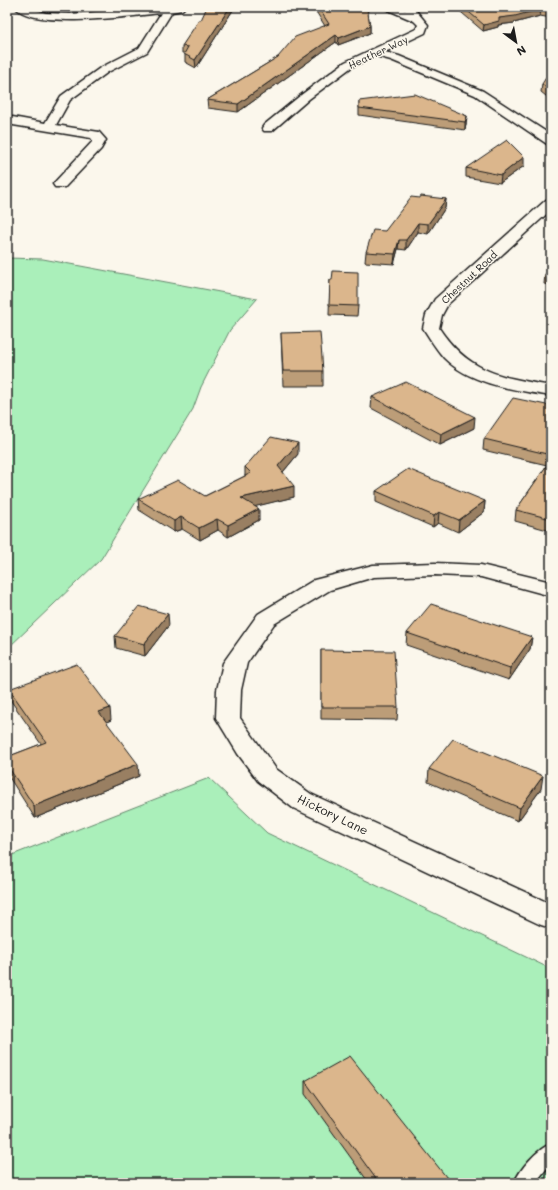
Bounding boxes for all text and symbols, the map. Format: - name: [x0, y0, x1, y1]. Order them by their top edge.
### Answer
- north arrow: [496, 22, 536, 62]
- street label: Heather Way: [346, 32, 410, 72]
- text: N: [514, 42, 529, 59]
- street label: Chestnut Road: [438, 247, 500, 307]
- street label: Hickory Lane: [295, 790, 371, 838]

